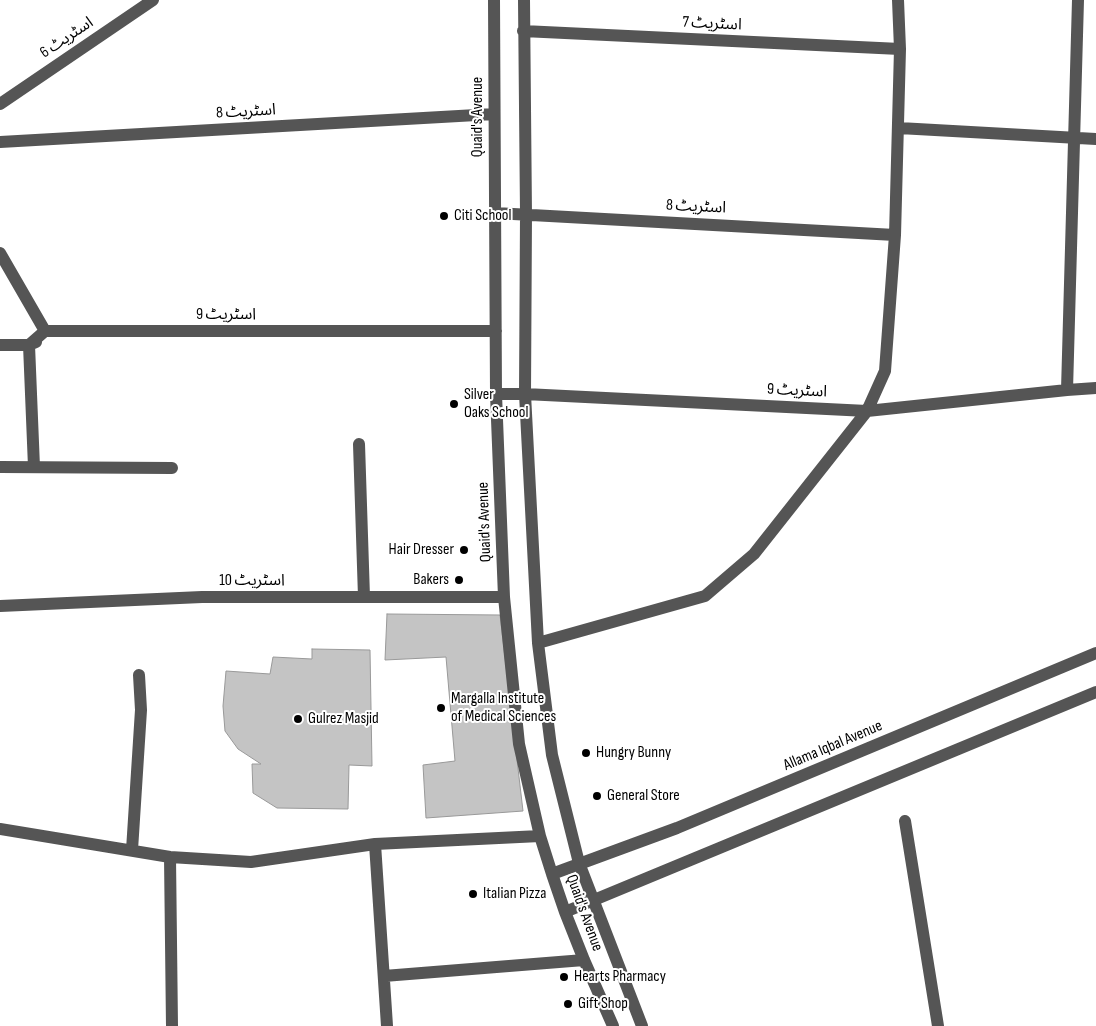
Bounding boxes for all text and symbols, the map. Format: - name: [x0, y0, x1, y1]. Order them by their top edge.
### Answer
- street label: اسٹریٹ 6: [37, 13, 97, 63]
- street label: اسٹریٹ 7: [682, 13, 742, 35]
- street label: Quaid's Avenue: [468, 77, 488, 157]
- street label: اسٹریٹ 8: [216, 101, 276, 123]
- street label: اسٹریٹ 8: [666, 196, 726, 218]
- place label: Citi School: [454, 206, 511, 226]
- marker: Citi School: [438, 210, 450, 222]
- street label: اسٹریٹ 9: [196, 305, 256, 325]
- street label: اسٹریٹ 9: [766, 380, 828, 402]
- place label: Silver Oaks School: [464, 385, 528, 423]
- marker: Silver Oaks School: [448, 398, 460, 410]
- street label: Quaid's Avenue: [474, 482, 496, 562]
- place label: Hair Dresser: [389, 540, 454, 560]
- marker: Hair Dresser: [458, 544, 470, 556]
- place label: Bakers: [413, 570, 449, 590]
- street label: اسٹریٹ 10: [219, 571, 285, 591]
- marker: Bakers: [453, 574, 465, 586]
- place label: Margalla Institute of Medical Sciences: [451, 689, 556, 727]
- marker: Margalla Institute of Medical Sciences: [435, 702, 447, 714]
- place label: Gulrez Masjid: [308, 709, 379, 729]
- marker: Gulrez Masjid: [292, 713, 304, 725]
- street label: Allama Iqbal Avenue: [781, 717, 885, 775]
- place label: Hungry Bunny: [596, 743, 671, 763]
- marker: Hungry Bunny: [580, 747, 592, 759]
- place label: General Store: [607, 786, 680, 806]
- marker: General Store: [591, 790, 603, 802]
- street label: Quaid's Avenue: [561, 872, 607, 954]
- place label: Italian Pizza: [483, 884, 546, 904]
- marker: Italian Pizza: [467, 888, 479, 900]
- place label: Hearts Pharmacy: [574, 967, 666, 987]
- marker: Hearts Pharmacy: [558, 971, 570, 983]
- place label: Gift Shop: [578, 994, 628, 1014]
- marker: Gift Shop: [562, 998, 574, 1010]

